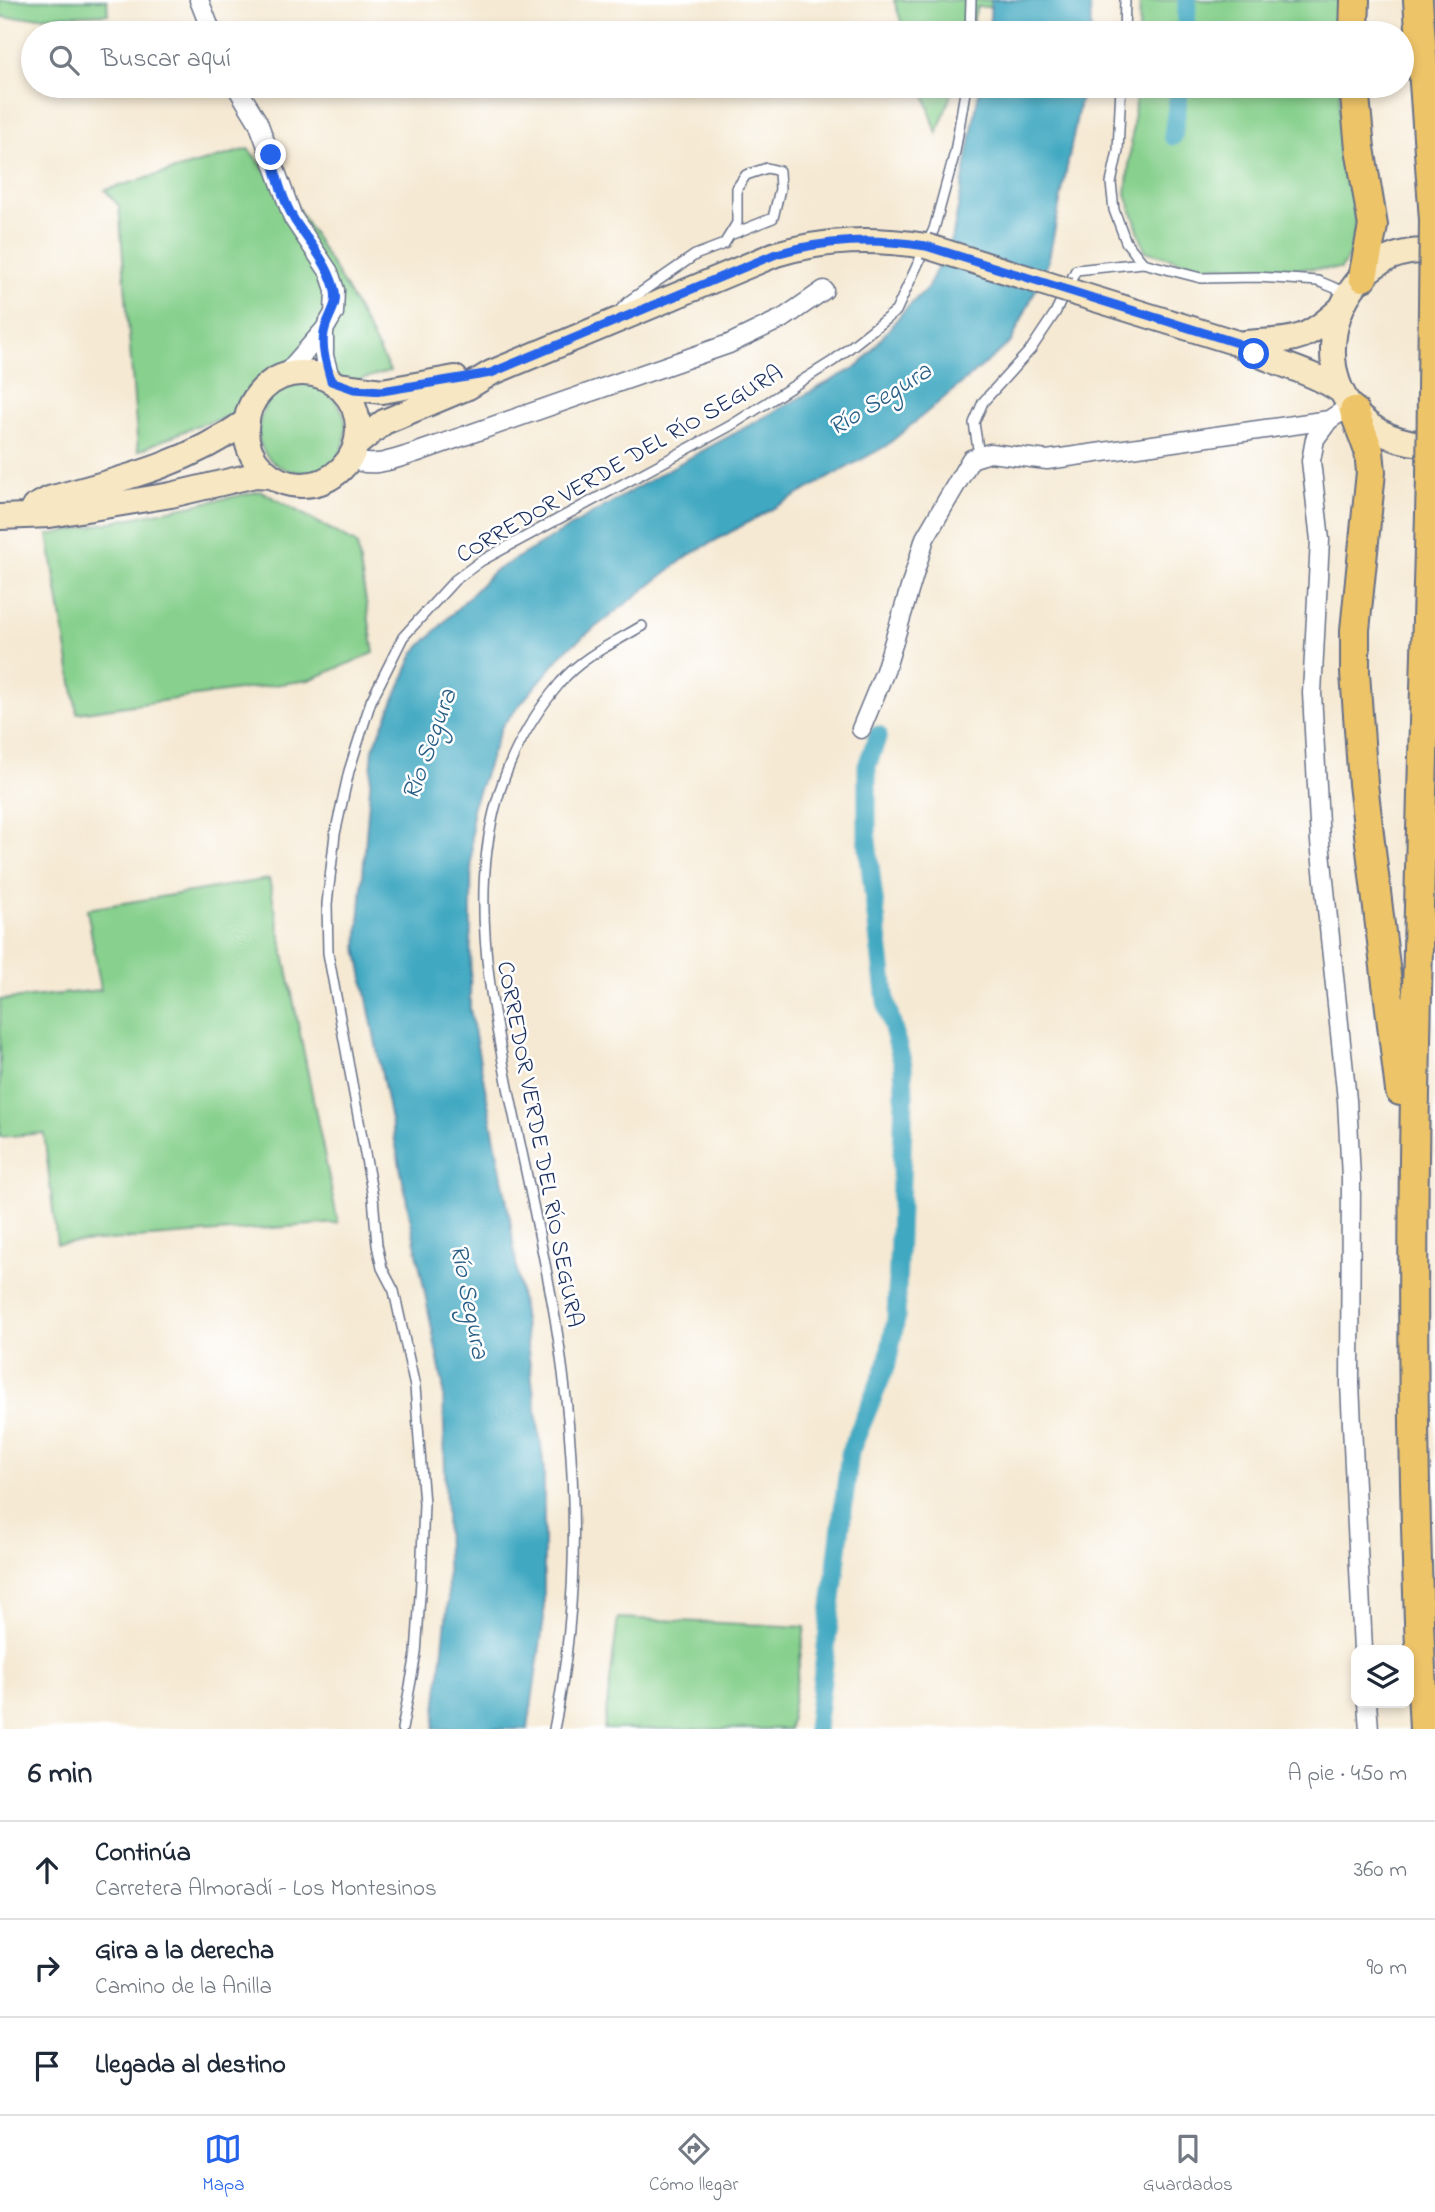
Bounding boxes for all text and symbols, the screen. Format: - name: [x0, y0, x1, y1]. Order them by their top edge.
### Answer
- search box: [21, 21, 1414, 98]
- icon: search: [45, 41, 83, 79]
- text: Buscar aquí: [101, 41, 231, 79]
- route end: [255, 139, 286, 170]
- route start: [1238, 338, 1269, 369]
- water label: Río Segura: [821, 353, 941, 447]
- street label: CORREDOR VERDE DEL RÍO SEGURA: [450, 357, 790, 573]
- water label: Río Segura: [393, 683, 469, 806]
- street label: CORREDOR VERDE DEL RÍO SEGURA: [486, 958, 591, 1331]
- water label: Río Segura: [438, 1241, 498, 1363]
- map controls: [1351, 1645, 1414, 1708]
- button: layers: [1351, 1645, 1414, 1708]
- text: 6 min: [28, 1753, 92, 1797]
- text: A pie · 450 m: [1288, 1758, 1407, 1791]
- text: Continúa: [95, 1835, 191, 1873]
- icon: ahead: [28, 1851, 66, 1889]
- text: 360 m: [1354, 1854, 1407, 1887]
- text: Carretera Almoradí - Los Montesinos: [95, 1873, 437, 1906]
- text: Gira a la derecha: [95, 1933, 274, 1971]
- icon: right: [28, 1949, 66, 1987]
- text: 90 m: [1367, 1952, 1407, 1985]
- text: Camino de la Anilla: [95, 1971, 272, 2004]
- icon: arrive: [28, 2047, 66, 2085]
- text: Llegada al destino: [95, 2047, 286, 2085]
- tab: Mapa: [202, 2130, 245, 2199]
- tab: Cómo llegar: [649, 2130, 738, 2199]
- tab: Guardados: [1143, 2130, 1233, 2199]

